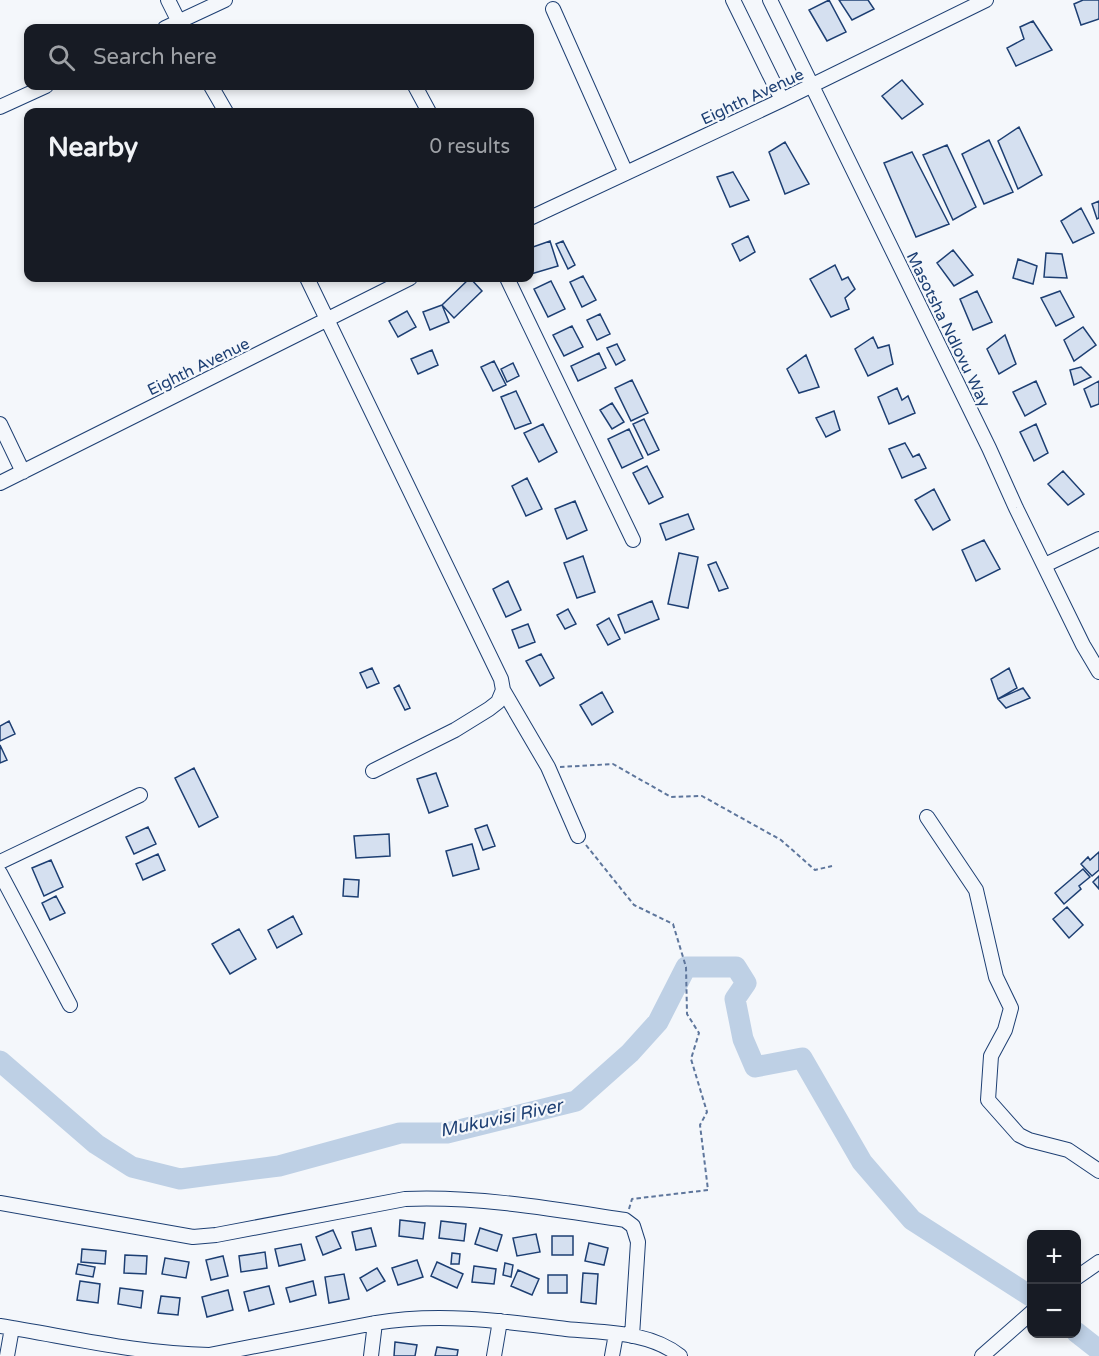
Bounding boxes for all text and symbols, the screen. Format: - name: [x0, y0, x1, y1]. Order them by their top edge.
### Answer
- search box: [24, 24, 534, 90]
- icon: search: [45, 41, 78, 74]
- text: Search here: [93, 44, 217, 70]
- street label: Eighth Avenue: [698, 64, 807, 129]
- text: Nearby: [48, 132, 138, 163]
- text: 0 results: [430, 135, 510, 159]
- street label: Masotsha Ndlovu Way: [902, 249, 995, 411]
- street label: Eighth Avenue: [144, 334, 253, 400]
- water label: Mukuvisi River: [438, 1094, 566, 1142]
- map controls: [1027, 1230, 1081, 1338]
- button: +: [1027, 1230, 1081, 1284]
- button: −: [1027, 1284, 1081, 1338]

